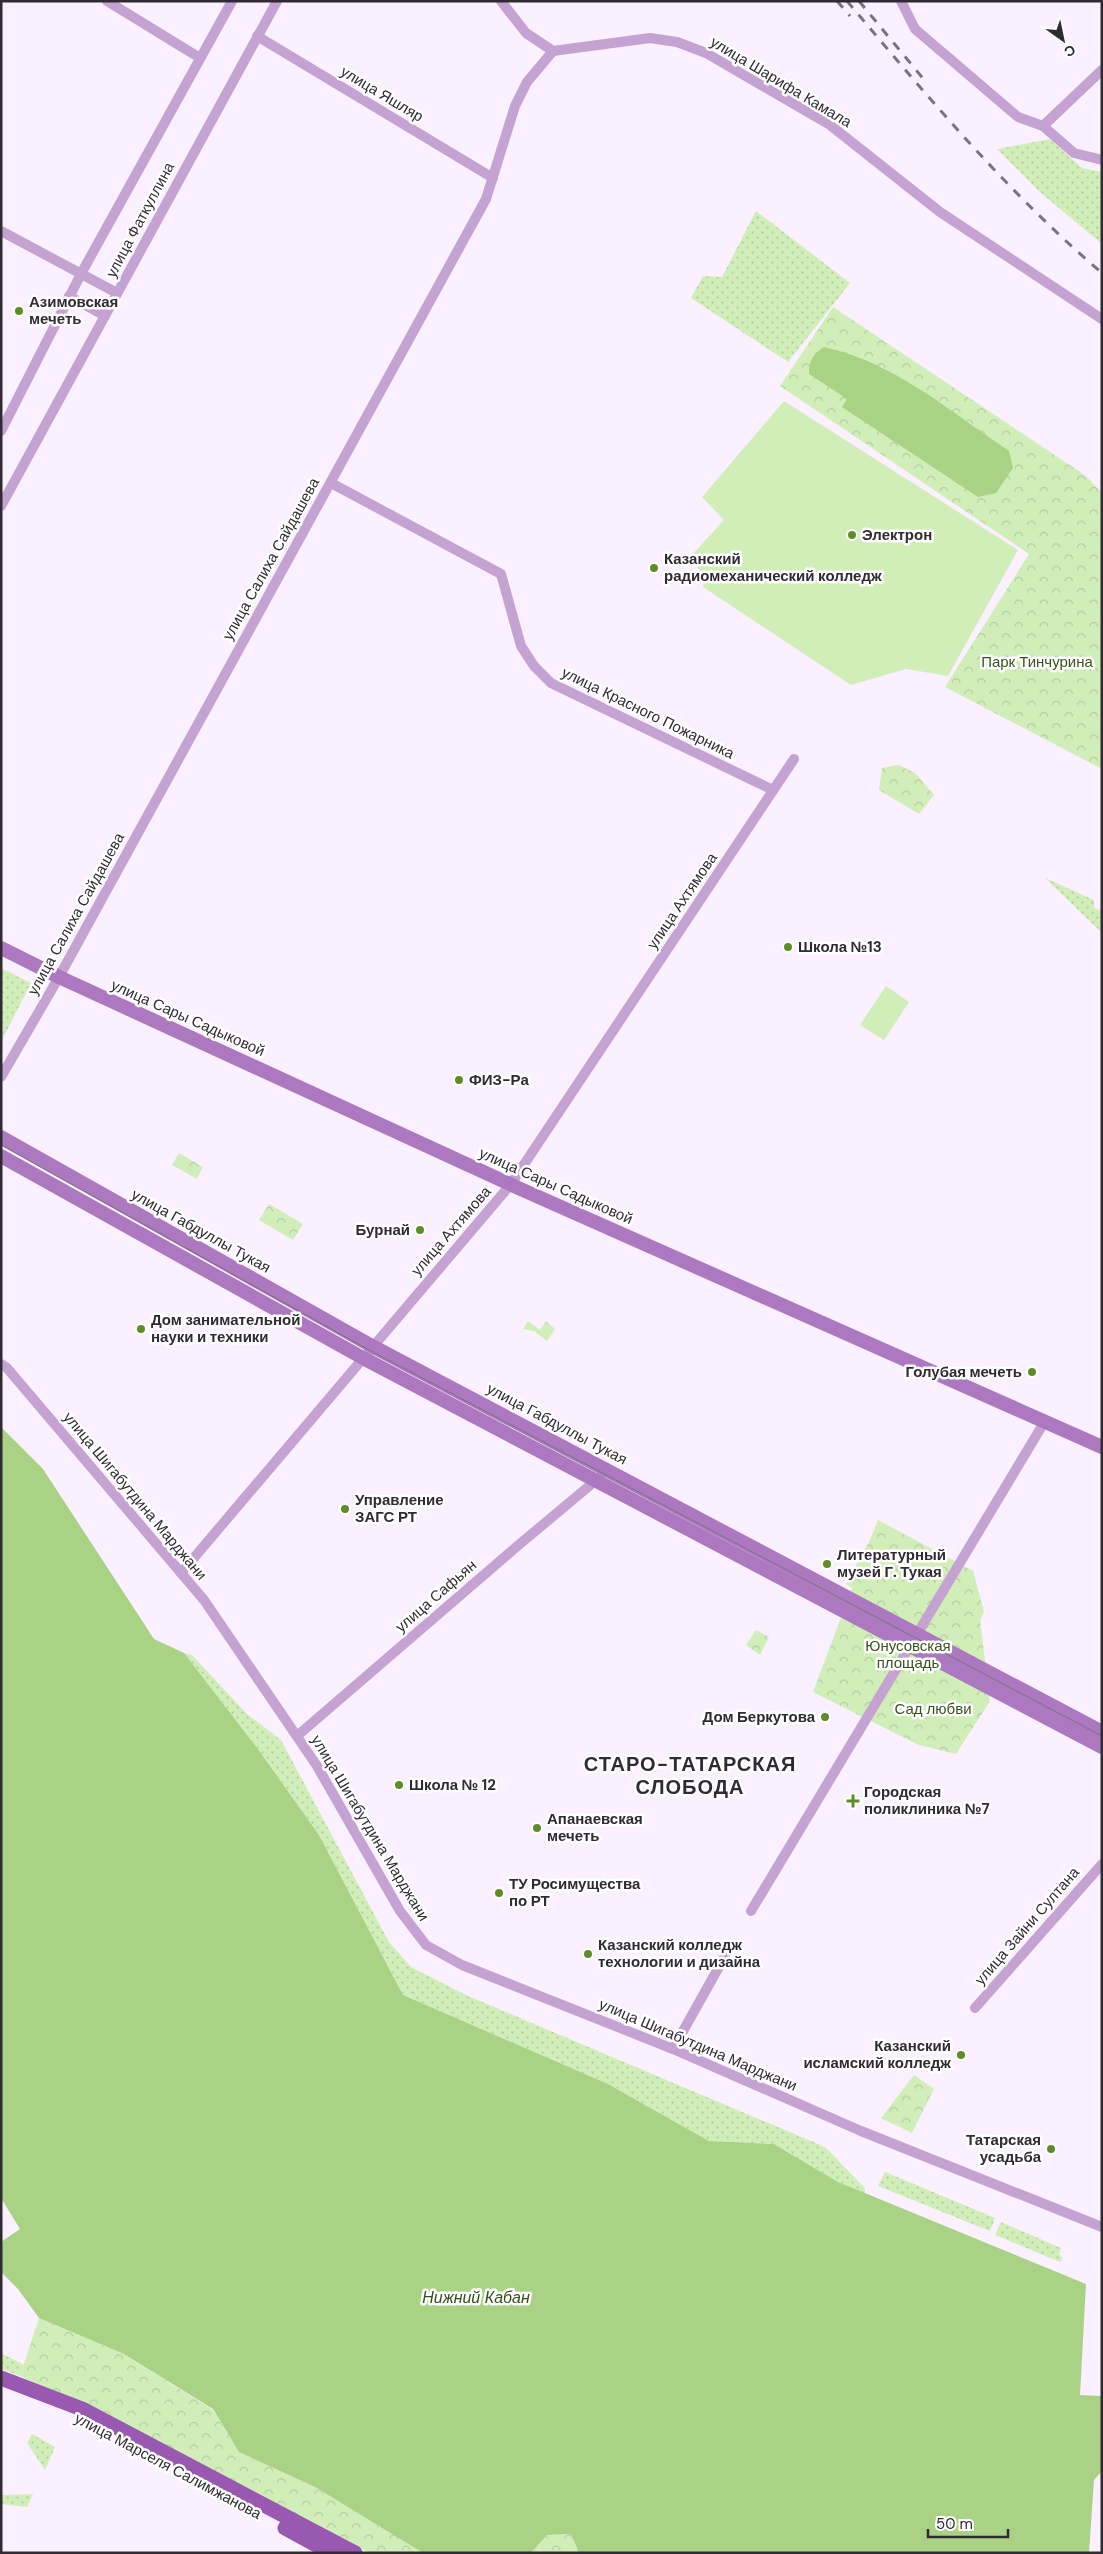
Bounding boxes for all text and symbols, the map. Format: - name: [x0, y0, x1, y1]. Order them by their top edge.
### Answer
- north arrow: [1038, 15, 1088, 65]
- street label: улица Шарифа Камала: [707, 32, 856, 133]
- text: С: [1061, 41, 1079, 61]
- street label: улица Яшляр: [337, 61, 427, 127]
- street label: улица Фаткуллина: [101, 158, 179, 281]
- place label: Азимовская мечеть: [29, 292, 118, 329]
- marker: Азимовская мечеть: [13, 305, 25, 317]
- street label: улица Салиха Сайдашева: [218, 474, 324, 644]
- place label: Электрон: [862, 525, 932, 545]
- marker: Электрон: [846, 529, 858, 541]
- place label: Казанский радиомеханический колледж: [664, 549, 882, 586]
- marker: Казанский радиомеханический колледж: [648, 562, 660, 574]
- park label: Парк Тинчурина: [981, 652, 1093, 672]
- street label: улица Красного Пожарника: [558, 662, 738, 764]
- street label: улица Салиха Сайдашева: [23, 829, 129, 999]
- street label: улица Ахтямова: [642, 848, 722, 953]
- place label: Школа №13: [798, 937, 882, 957]
- marker: Школа №13: [782, 941, 794, 953]
- street label: улица Сары Садыковой: [108, 975, 268, 1061]
- place label: ФИЗ-Ра: [469, 1070, 529, 1090]
- marker: ФИЗ-Ра: [453, 1074, 465, 1086]
- street label: улица Сары Садыковой: [476, 1143, 636, 1229]
- street label: улица Ахтямова: [407, 1182, 496, 1280]
- street label: улица Габдуллы Тукая: [128, 1184, 274, 1278]
- place label: Бурнай: [355, 1220, 410, 1240]
- marker: Бурнай: [414, 1224, 426, 1236]
- place label: Дом занимательной науки и техники: [151, 1310, 300, 1347]
- marker: Дом занимательной науки и техники: [135, 1323, 147, 1335]
- place label: Голубая мечеть: [905, 1362, 1022, 1382]
- marker: Голубая мечеть: [1026, 1366, 1038, 1378]
- street label: улица Габдуллы Тукая: [483, 1379, 631, 1469]
- street label: улица Шигабутдина Марджани: [59, 1408, 211, 1584]
- place label: Управление ЗАГС РТ: [355, 1490, 444, 1527]
- marker: Управление ЗАГС РТ: [339, 1503, 351, 1515]
- place label: Литературный музей Г. Тукая: [837, 1545, 946, 1582]
- street label: улица Сафьян: [391, 1555, 481, 1637]
- marker: Литературный музей Г. Тукая: [821, 1558, 833, 1570]
- park label: Юнусовская площадь: [865, 1636, 951, 1673]
- park label: Сад любви: [894, 1699, 972, 1719]
- place label: Дом Беркутова: [703, 1707, 816, 1727]
- marker: Дом Беркутова: [819, 1711, 831, 1723]
- street label: улица Шигабутдина Марджани: [306, 1731, 434, 1925]
- district label: СТАРО-ТАТАРСКАЯ СЛОБОДА: [584, 1751, 796, 1800]
- place label: Школа № 12: [409, 1775, 496, 1795]
- marker: Школа № 12: [393, 1779, 405, 1791]
- place label: Городская поликлиника №7: [864, 1782, 989, 1819]
- marker: Городская поликлиника №7: [846, 1794, 860, 1808]
- place label: Апанаевская мечеть: [547, 1809, 643, 1846]
- marker: Апанаевская мечеть: [531, 1822, 543, 1834]
- street label: улица Зайни Султана: [970, 1862, 1084, 1989]
- place label: ТУ Росимущества по РТ: [509, 1874, 641, 1911]
- marker: ТУ Росимущества по РТ: [493, 1887, 505, 1899]
- place label: Казанский колледж технологии и дизайна: [598, 1935, 761, 1972]
- marker: Казанский колледж технологии и дизайна: [582, 1948, 594, 1960]
- street label: улица Шигабутдина Марджани: [596, 1994, 800, 2096]
- place label: Казанский исламский колледж: [803, 2036, 951, 2073]
- marker: Казанский исламский колледж: [955, 2049, 967, 2061]
- place label: Татарская усадьба: [966, 2130, 1042, 2167]
- marker: Татарская усадьба: [1045, 2143, 1057, 2155]
- water label: Нижний Кабан: [422, 2287, 530, 2308]
- street label: улица Марселя Салимжанова: [71, 2408, 265, 2524]
- scale bar: [928, 2506, 1008, 2538]
- text: 50 m: [936, 2514, 973, 2534]

